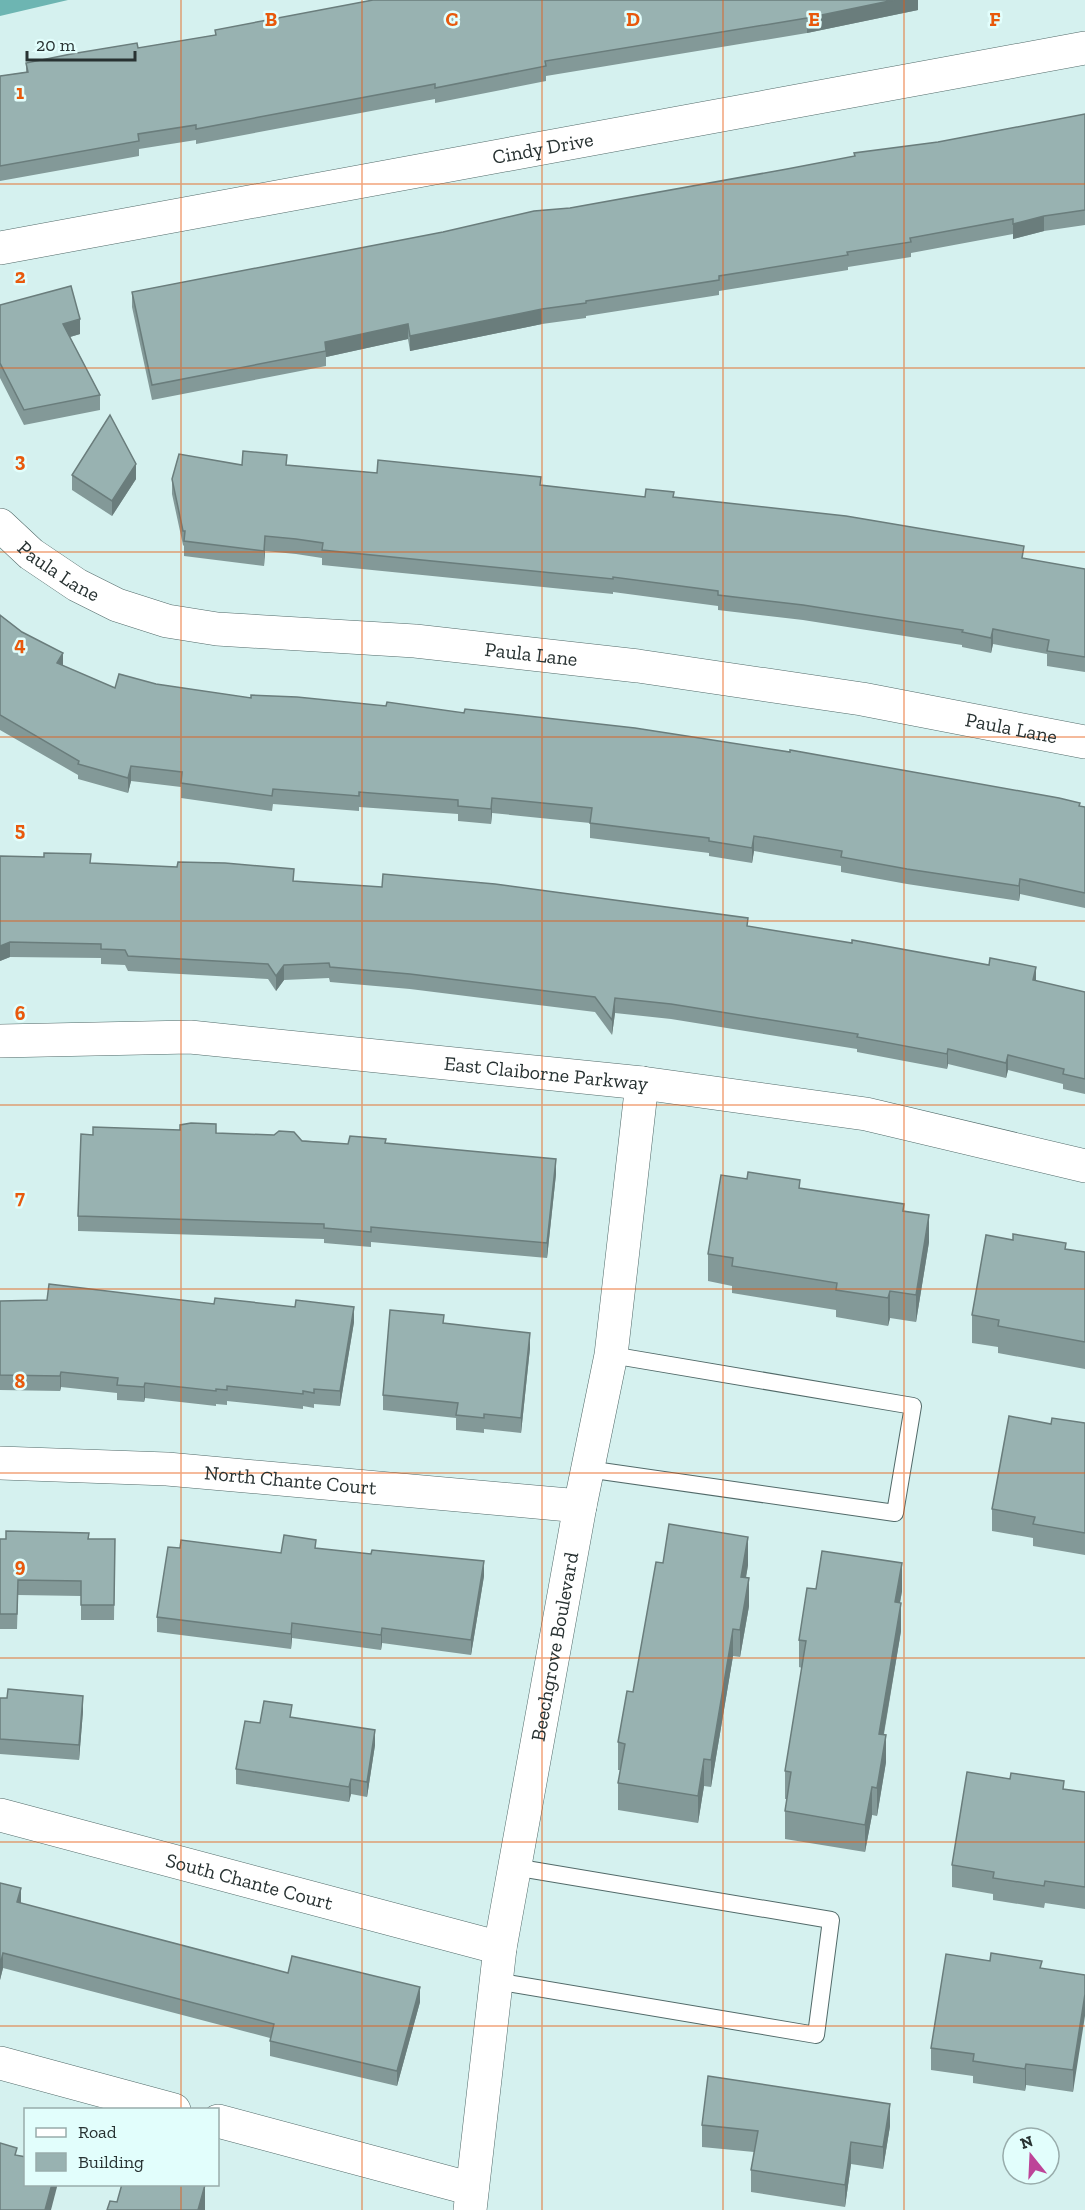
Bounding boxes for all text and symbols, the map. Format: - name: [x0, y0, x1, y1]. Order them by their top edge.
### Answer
- text: B: [265, 7, 277, 31]
- text: C: [446, 7, 459, 31]
- text: D: [626, 7, 640, 31]
- text: E: [808, 7, 820, 31]
- text: F: [989, 7, 1001, 31]
- scale bar: [27, 24, 135, 62]
- text: 20 m: [36, 34, 76, 56]
- text: 1: [16, 80, 24, 104]
- street label: Cindy Drive: [490, 127, 595, 169]
- text: 2: [15, 264, 26, 288]
- text: 3: [15, 448, 26, 472]
- street label: Paula Lane: [13, 536, 104, 606]
- text: 4: [14, 632, 26, 656]
- street label: Paula Lane: [483, 637, 579, 671]
- street label: Paula Lane: [963, 707, 1059, 748]
- text: 5: [15, 817, 25, 841]
- text: 6: [15, 1001, 26, 1025]
- street label: East Claiborne Parkway: [443, 1051, 650, 1096]
- text: 7: [15, 1185, 25, 1209]
- text: 8: [15, 1369, 26, 1393]
- street label: North Chante Court: [203, 1460, 378, 1500]
- street label: Beechgrove Boulevard: [526, 1550, 583, 1743]
- text: 9: [15, 1553, 26, 1577]
- street label: South Chante Court: [163, 1848, 336, 1915]
- legend: [24, 2108, 219, 2186]
- text: Road: [78, 2121, 117, 2143]
- north arrow: [1001, 2126, 1061, 2186]
- text: N: [1018, 2131, 1035, 2153]
- text: Building: [78, 2151, 144, 2173]

